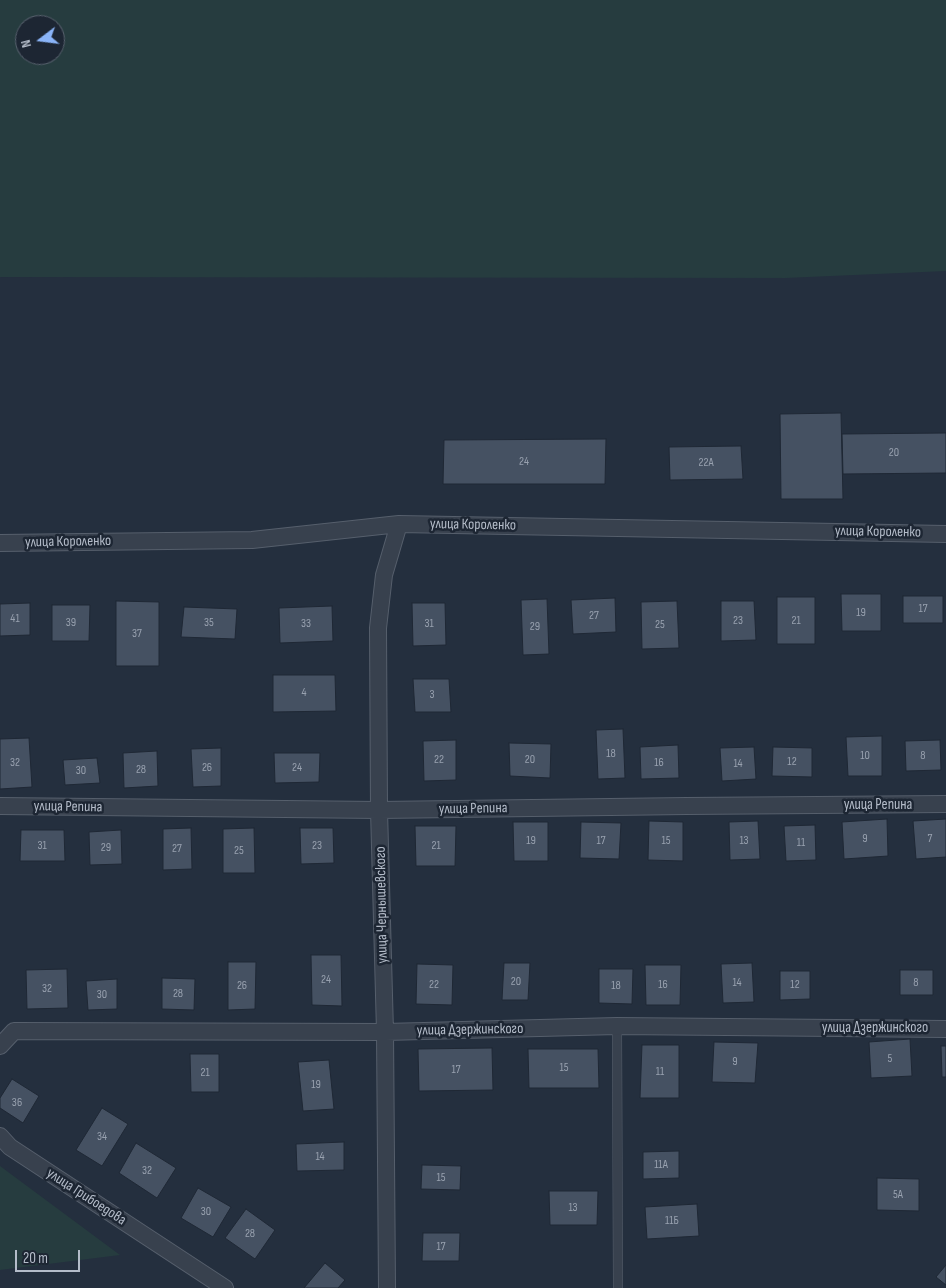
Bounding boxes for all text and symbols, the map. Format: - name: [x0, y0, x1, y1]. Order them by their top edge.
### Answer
- north arrow: [15, 15, 65, 65]
- text: N: [17, 38, 35, 50]
- house number: 20: [889, 446, 899, 460]
- house number: 24: [519, 455, 529, 469]
- house number: 22А: [698, 456, 714, 470]
- street label: улица Короленко: [430, 515, 516, 535]
- street label: улица Короленко: [835, 522, 921, 542]
- street label: улица Короленко: [25, 532, 111, 552]
- house number: 17: [919, 602, 927, 616]
- house number: 19: [856, 606, 866, 620]
- house number: 27: [589, 609, 599, 623]
- house number: 41: [10, 612, 20, 626]
- house number: 23: [733, 614, 743, 628]
- house number: 21: [791, 614, 801, 628]
- house number: 39: [66, 616, 76, 630]
- house number: 35: [204, 616, 214, 630]
- house number: 33: [301, 617, 311, 631]
- house number: 31: [424, 617, 434, 631]
- house number: 25: [655, 618, 665, 632]
- house number: 29: [530, 620, 540, 634]
- house number: 37: [132, 627, 142, 641]
- house number: 4: [301, 686, 307, 700]
- house number: 3: [429, 688, 435, 702]
- house number: 18: [606, 747, 616, 761]
- house number: 10: [860, 749, 870, 763]
- house number: 8: [920, 749, 926, 763]
- house number: 22: [434, 753, 444, 767]
- house number: 20: [525, 753, 535, 767]
- house number: 12: [787, 755, 797, 769]
- house number: 32: [10, 756, 20, 770]
- house number: 16: [654, 756, 664, 770]
- house number: 14: [733, 757, 743, 771]
- house number: 26: [202, 761, 212, 775]
- house number: 24: [292, 761, 302, 775]
- house number: 28: [136, 763, 146, 777]
- house number: 30: [76, 764, 86, 778]
- street label: улица Репина: [844, 796, 912, 814]
- street label: улица Репина: [33, 797, 103, 817]
- street label: улица Репина: [438, 799, 508, 819]
- house number: 9: [862, 832, 868, 846]
- house number: 7: [928, 832, 932, 846]
- house number: 19: [526, 834, 536, 848]
- house number: 17: [597, 834, 605, 848]
- house number: 15: [661, 834, 671, 848]
- house number: 13: [739, 834, 749, 848]
- house number: 11: [797, 836, 805, 850]
- house number: 31: [37, 839, 47, 853]
- house number: 23: [312, 839, 322, 853]
- house number: 21: [431, 839, 441, 853]
- house number: 29: [101, 841, 111, 855]
- house number: 27: [172, 842, 182, 856]
- house number: 25: [234, 844, 244, 858]
- street label: улица Чернышевского: [372, 846, 392, 964]
- house number: 24: [321, 973, 331, 987]
- house number: 20: [511, 975, 521, 989]
- house number: 14: [732, 976, 742, 990]
- house number: 8: [913, 976, 919, 990]
- house number: 22: [429, 978, 439, 992]
- house number: 16: [658, 978, 668, 992]
- house number: 12: [790, 978, 800, 992]
- house number: 26: [237, 979, 247, 993]
- house number: 18: [611, 979, 621, 993]
- house number: 32: [42, 982, 52, 996]
- house number: 28: [173, 987, 183, 1001]
- house number: 30: [97, 988, 107, 1002]
- street label: улица Дзержинского: [822, 1019, 928, 1037]
- street label: улица Дзержинского: [417, 1020, 523, 1040]
- house number: 5: [888, 1052, 892, 1066]
- house number: 9: [732, 1055, 738, 1069]
- house number: 15: [559, 1061, 569, 1075]
- house number: 17: [452, 1063, 460, 1077]
- house number: 11: [656, 1065, 664, 1079]
- house number: 21: [200, 1066, 210, 1080]
- house number: 19: [311, 1078, 321, 1092]
- house number: 36: [12, 1096, 22, 1110]
- house number: 34: [97, 1130, 107, 1144]
- house number: 14: [315, 1150, 325, 1164]
- house number: 11А: [654, 1158, 668, 1172]
- house number: 32: [142, 1164, 152, 1178]
- street label: улица Грибоедова: [43, 1165, 129, 1229]
- house number: 15: [436, 1171, 446, 1185]
- house number: 5А: [893, 1188, 903, 1202]
- house number: 13: [568, 1201, 578, 1215]
- house number: 30: [201, 1205, 211, 1219]
- house number: 11Б: [665, 1214, 679, 1228]
- house number: 28: [245, 1227, 255, 1241]
- scale bar: [18, 1240, 82, 1272]
- house number: 17: [437, 1240, 445, 1254]
- text: 20 m: [23, 1249, 48, 1268]

